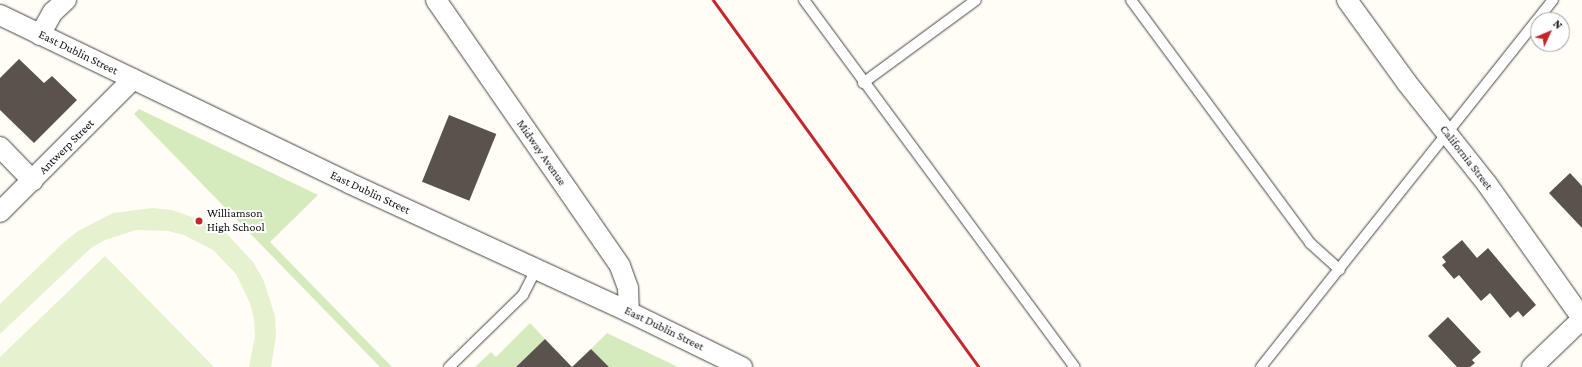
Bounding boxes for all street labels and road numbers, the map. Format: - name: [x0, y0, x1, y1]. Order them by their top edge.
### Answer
- street label: East Dublin Street: [36, 28, 120, 78]
- street label: Antwerp Street: [36, 116, 98, 178]
- street label: Midway Avenue: [513, 117, 569, 189]
- street label: California Street: [1436, 123, 1496, 193]
- street label: East Dublin Street: [328, 168, 412, 218]
- street label: East Dublin Street: [622, 304, 706, 354]

